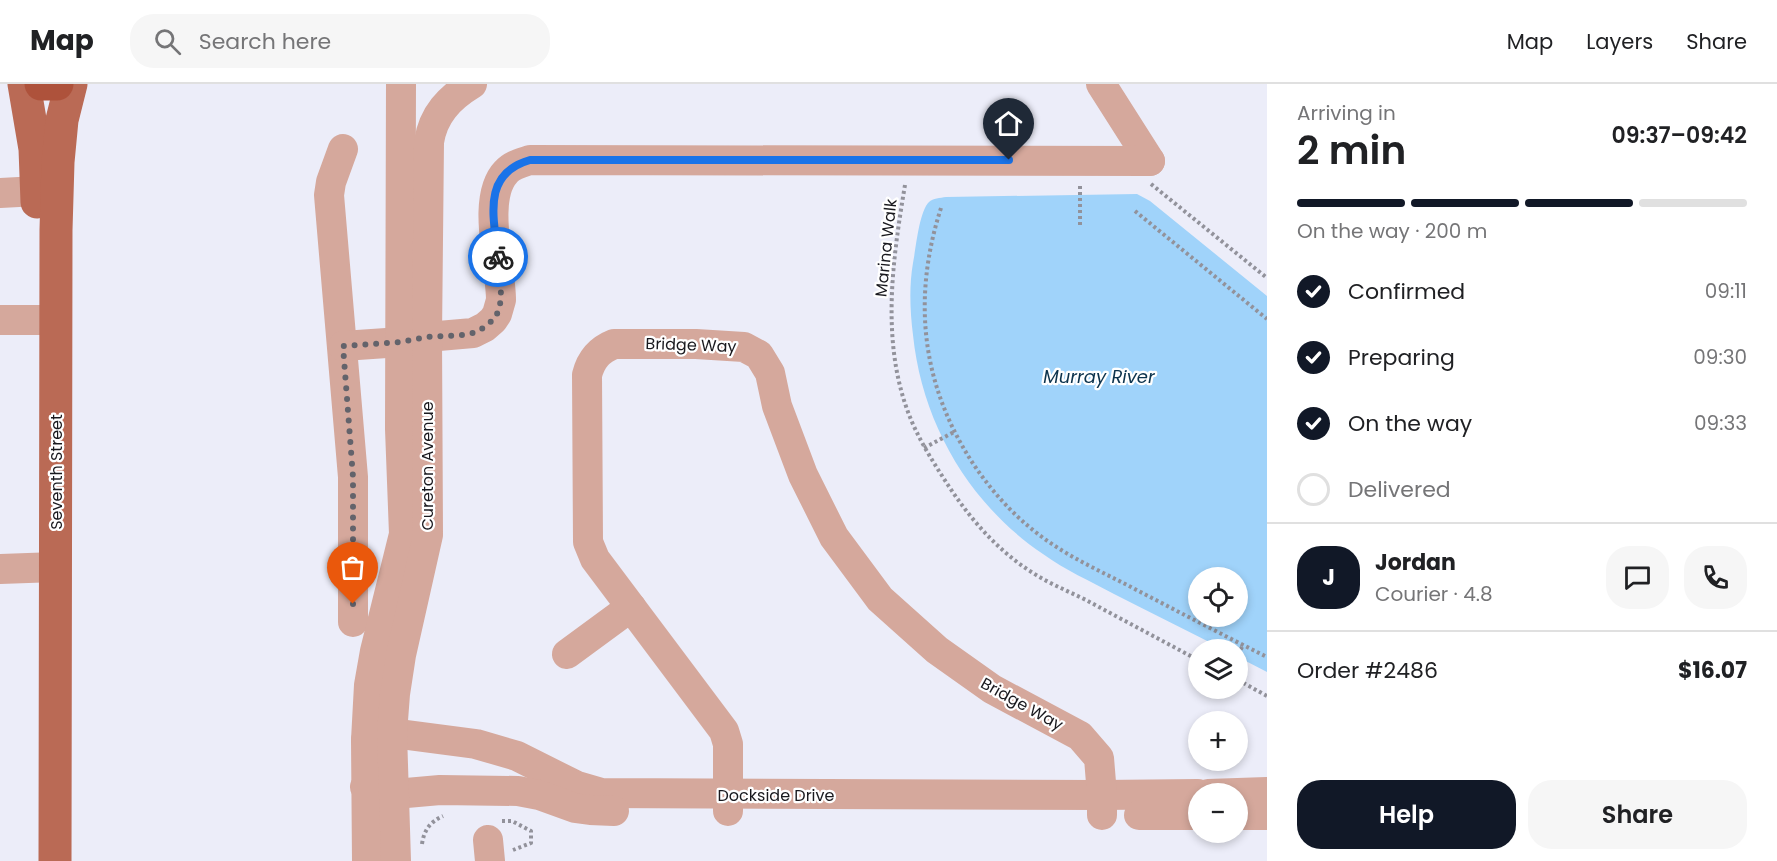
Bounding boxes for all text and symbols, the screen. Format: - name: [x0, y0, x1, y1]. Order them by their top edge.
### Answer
- search box: [130, 14, 550, 68]
- text: Map: [30, 21, 94, 60]
- icon: search: [151, 25, 184, 58]
- text: Search here: [199, 26, 331, 57]
- text: Map: [1507, 27, 1553, 56]
- text: Layers: [1586, 27, 1653, 56]
- text: Share: [1686, 27, 1747, 56]
- pin: [983, 98, 1034, 160]
- text: Arriving in: [1297, 99, 1396, 127]
- icon: home: [992, 107, 1025, 140]
- text: 09:37–09:42: [1612, 120, 1747, 151]
- text: 2 min: [1297, 123, 1406, 178]
- street label: Marina Walk: [869, 197, 903, 298]
- text: On the way · 200 m: [1297, 217, 1487, 245]
- courier: [468, 227, 528, 287]
- icon: bike: [482, 241, 515, 274]
- icon: check: [1297, 275, 1330, 308]
- text: Confirmed: [1348, 276, 1465, 307]
- text: 09:11: [1705, 277, 1747, 305]
- street label: Bridge Way: [645, 332, 737, 358]
- icon: check: [1297, 341, 1330, 374]
- text: Preparing: [1348, 342, 1455, 373]
- text: 09:30: [1693, 343, 1747, 371]
- water label: Murray River: [1043, 364, 1156, 389]
- street label: Cureton Avenue: [416, 401, 439, 531]
- icon: check: [1297, 407, 1330, 440]
- text: On the way: [1348, 408, 1472, 439]
- text: 09:33: [1694, 409, 1747, 437]
- street label: Seventh Street: [45, 414, 68, 530]
- text: Delivered: [1348, 474, 1451, 505]
- pin: [327, 542, 378, 604]
- button: chat: [1606, 546, 1669, 609]
- button: phone: [1684, 546, 1747, 609]
- text: Jordan: [1375, 547, 1456, 578]
- icon: bag: [336, 551, 369, 584]
- text: J: [1322, 562, 1335, 593]
- map controls: [1188, 567, 1248, 843]
- button: locate: [1188, 567, 1248, 627]
- text: Courier · 4.8: [1375, 580, 1493, 608]
- button: layers: [1188, 639, 1248, 699]
- text: Order #2486: [1297, 655, 1438, 686]
- text: $16.07: [1678, 655, 1747, 686]
- street label: Bridge Way: [977, 672, 1067, 736]
- button: +: [1188, 711, 1248, 771]
- button: Help: [1297, 780, 1516, 849]
- button: Share: [1528, 780, 1747, 849]
- button: −: [1188, 783, 1248, 843]
- street label: Dockside Drive: [718, 784, 835, 807]

